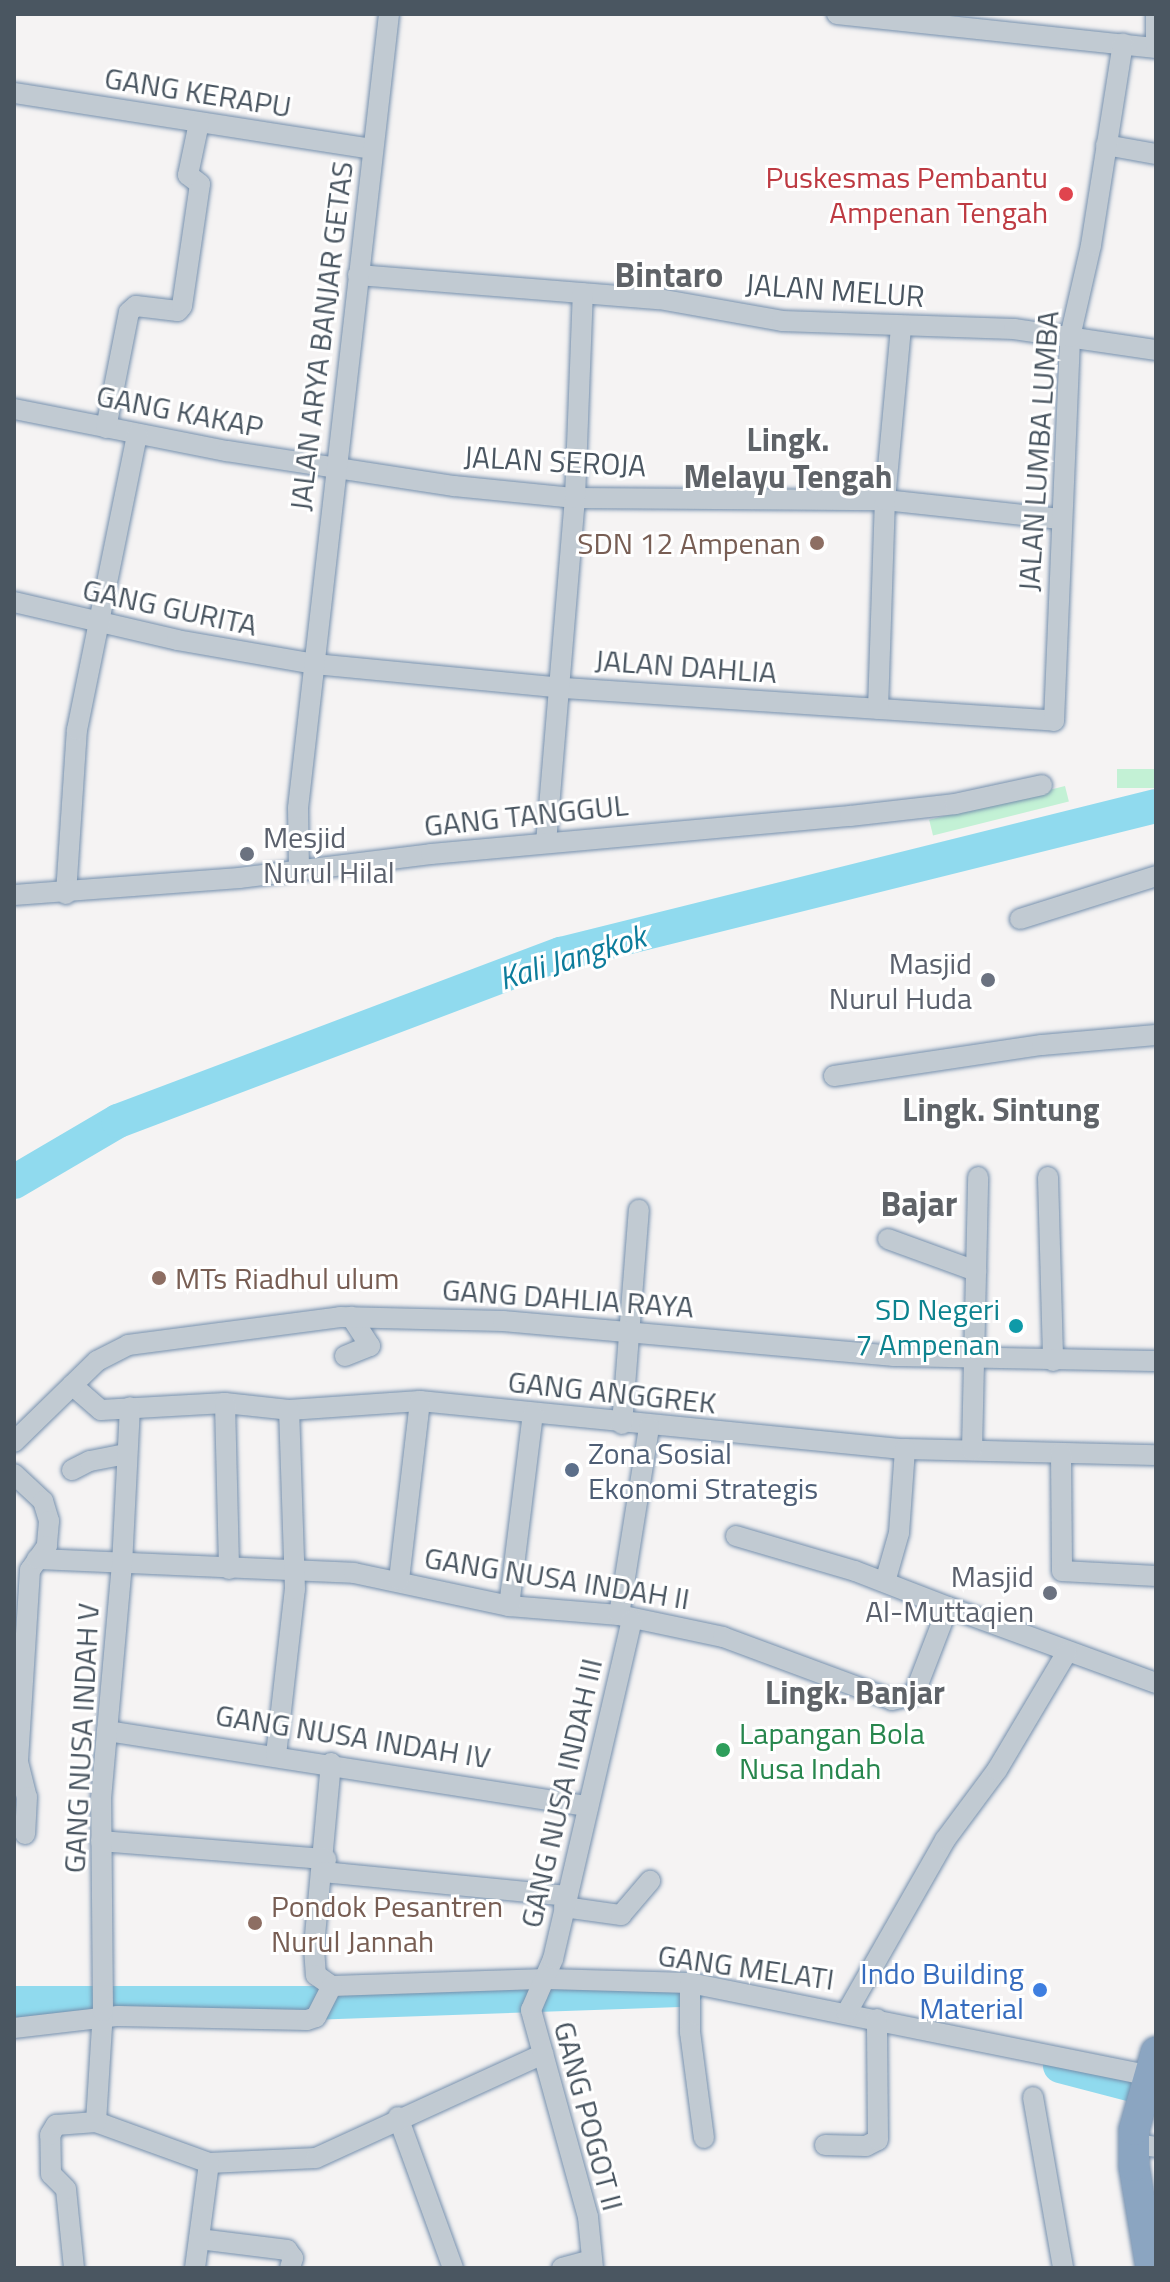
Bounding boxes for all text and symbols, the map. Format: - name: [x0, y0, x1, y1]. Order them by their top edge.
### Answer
- street label: GANG KERAPU: [102, 59, 294, 125]
- street label: JALAN ARYA BANJAR GETAS: [282, 159, 360, 513]
- place label: Puskesmas Pembantu Ampenan Tengah: [765, 159, 1048, 230]
- marker: Puskesmas Pembantu Ampenan Tengah: [1055, 183, 1077, 205]
- district label: Bintaro: [615, 255, 723, 295]
- street label: JALAN MELUR: [744, 266, 926, 314]
- street label: JALAN LUMBA LUMBA: [1010, 309, 1066, 593]
- street label: GANG KAKAP: [93, 377, 267, 445]
- district label: Lingk. Melayu Tengah: [684, 421, 892, 496]
- street label: JALAN SEROJA: [463, 438, 647, 484]
- place label: SDN 12 Ampenan: [577, 525, 801, 561]
- marker: SDN 12 Ampenan: [808, 534, 826, 552]
- street label: GANG GURITA: [79, 571, 261, 643]
- street label: JALAN DAHLIA: [594, 642, 778, 690]
- street label: GANG TANGGUL: [422, 786, 630, 844]
- place label: Mesjid Nurul Hilal: [263, 819, 395, 890]
- marker: Mesjid Nurul Hilal: [238, 845, 256, 863]
- water label: Kali Jangkok: [494, 916, 650, 998]
- place label: Masjid Nurul Huda: [829, 945, 972, 1016]
- marker: Masjid Nurul Huda: [979, 971, 997, 989]
- district label: Lingk. Sintung: [902, 1090, 1100, 1128]
- district label: Bajar: [881, 1184, 957, 1224]
- place label: MTs Riadhul ulum: [175, 1260, 399, 1296]
- marker: MTs Riadhul ulum: [150, 1269, 168, 1287]
- street label: GANG DAHLIA RAYA: [441, 1271, 695, 1325]
- place label: SD Negeri 7 Ampenan: [855, 1291, 1000, 1362]
- marker: SD Negeri 7 Ampenan: [1007, 1317, 1025, 1335]
- street label: GANG ANGGREK: [506, 1363, 718, 1421]
- place label: Zona Sosial Ekonomi Strategis: [588, 1435, 818, 1506]
- marker: Zona Sosial Ekonomi Strategis: [563, 1461, 581, 1479]
- street label: GANG NUSA INDAH II: [422, 1539, 692, 1617]
- place label: Masjid Al-Muttaqien: [865, 1558, 1034, 1628]
- marker: Masjid Al-Muttaqien: [1041, 1584, 1059, 1602]
- street label: GANG NUSA INDAH V: [56, 1602, 106, 1874]
- street label: GANG NUSA INDAH III: [513, 1655, 609, 1931]
- district label: Lingk. Banjar: [765, 1673, 945, 1711]
- street label: GANG NUSA INDAH IV: [213, 1696, 493, 1776]
- place label: Lapangan Bola Nusa Indah: [739, 1715, 925, 1786]
- marker: Lapangan Bola Nusa Indah: [714, 1741, 732, 1759]
- place label: Pondok Pesantren Nurul Jannah: [271, 1888, 503, 1958]
- marker: Pondok Pesantren Nurul Jannah: [246, 1914, 264, 1932]
- street label: GANG MELATI: [656, 1937, 836, 1997]
- place label: Indo Building Material: [860, 1955, 1024, 2026]
- marker: Indo Building Material: [1031, 1981, 1049, 1999]
- street label: GANG POGOT II: [546, 2018, 632, 2214]

